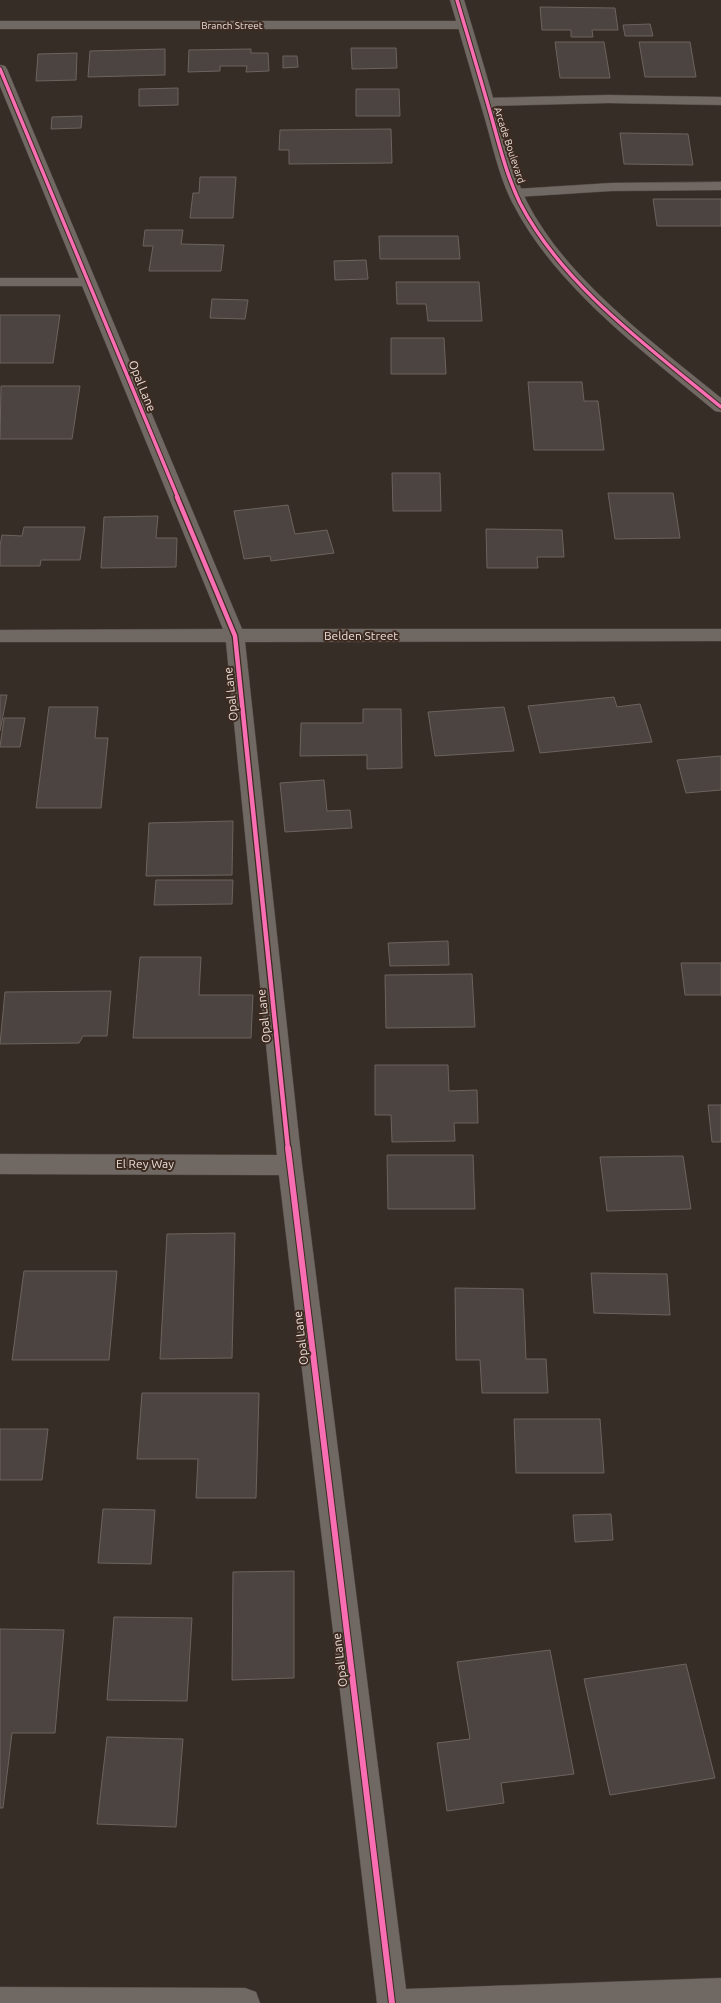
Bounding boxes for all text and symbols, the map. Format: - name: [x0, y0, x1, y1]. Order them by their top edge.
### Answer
- street label: Branch Street: [201, 20, 263, 31]
- street label: Arcade Boulevard: [492, 106, 527, 185]
- street label: Opal Lane: [126, 358, 159, 413]
- street label: Belden Street: [324, 629, 398, 642]
- street label: Opal Lane: [221, 666, 240, 722]
- street label: Opal Lane: [254, 988, 273, 1044]
- street label: El Rey Way: [116, 1157, 174, 1170]
- street label: Opal Lane: [291, 1310, 310, 1366]
- street label: Opal Lane: [330, 1632, 349, 1688]

